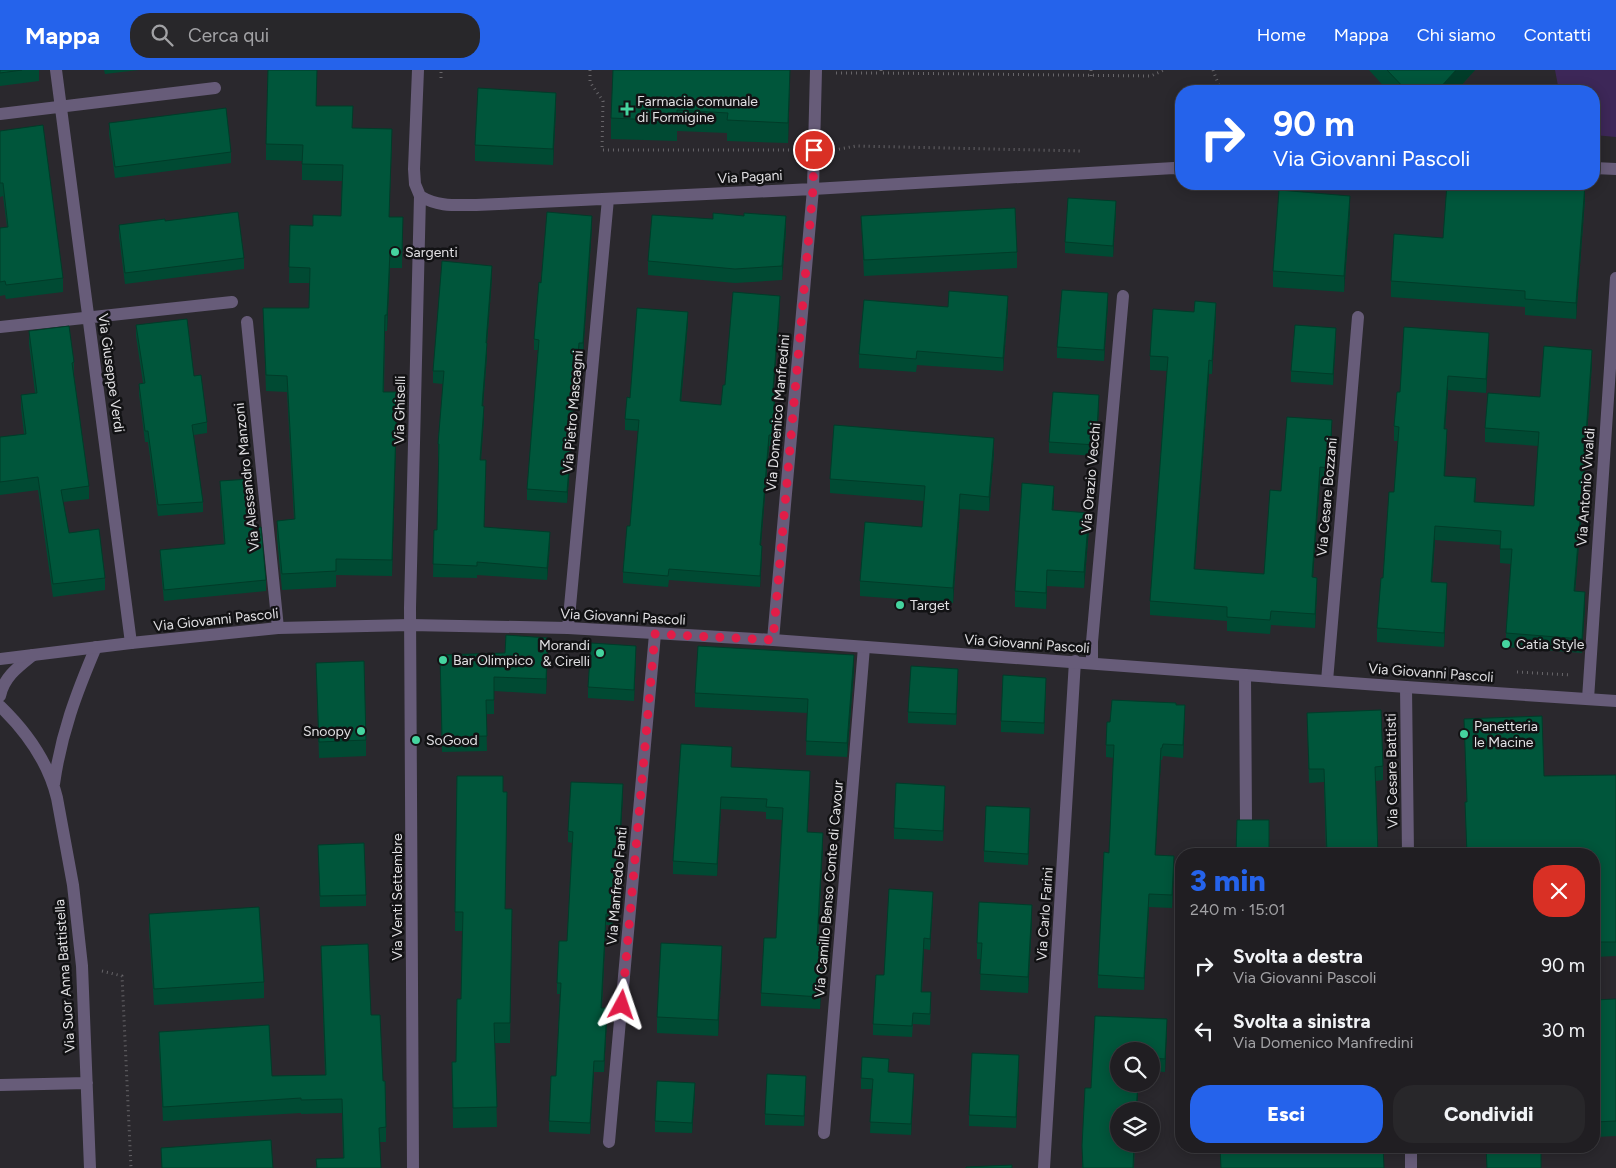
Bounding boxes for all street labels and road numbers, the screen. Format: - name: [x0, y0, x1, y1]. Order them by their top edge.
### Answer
- street label: Via Pagani: [717, 167, 783, 187]
- street label: Via Giuseppe Verdi: [94, 312, 128, 434]
- street label: Via Domenico Manfredini: [763, 334, 793, 492]
- street label: Via Pietro Mascagni: [559, 350, 587, 474]
- street label: Via Ghiselli: [391, 375, 409, 445]
- street label: Via Alessandro Manzoni: [231, 402, 263, 552]
- street label: Via Orazio Vecchi: [1078, 422, 1104, 534]
- street label: Via Antonio Vivaldi: [1573, 427, 1599, 547]
- street label: Via Cesare Bozzani: [1313, 437, 1341, 557]
- street label: Via Giovanni Pascoli: [153, 605, 279, 635]
- street label: Via Giovanni Pascoli: [560, 605, 686, 629]
- street label: Via Giovanni Pascoli: [964, 631, 1090, 657]
- street label: Via Giovanni Pascoli: [1368, 660, 1494, 686]
- street label: Via Cesare Battisti: [1382, 713, 1402, 829]
- street label: Via Camillo Benso Conte di Cavour: [811, 779, 847, 998]
- street label: Via Manfredo Fanti: [603, 826, 631, 946]
- street label: Via Venti Settembre: [389, 833, 406, 961]
- street label: Via Carlo Farini: [1033, 867, 1057, 961]
- street label: Via Suor Anna Battistella: [51, 898, 79, 1054]

